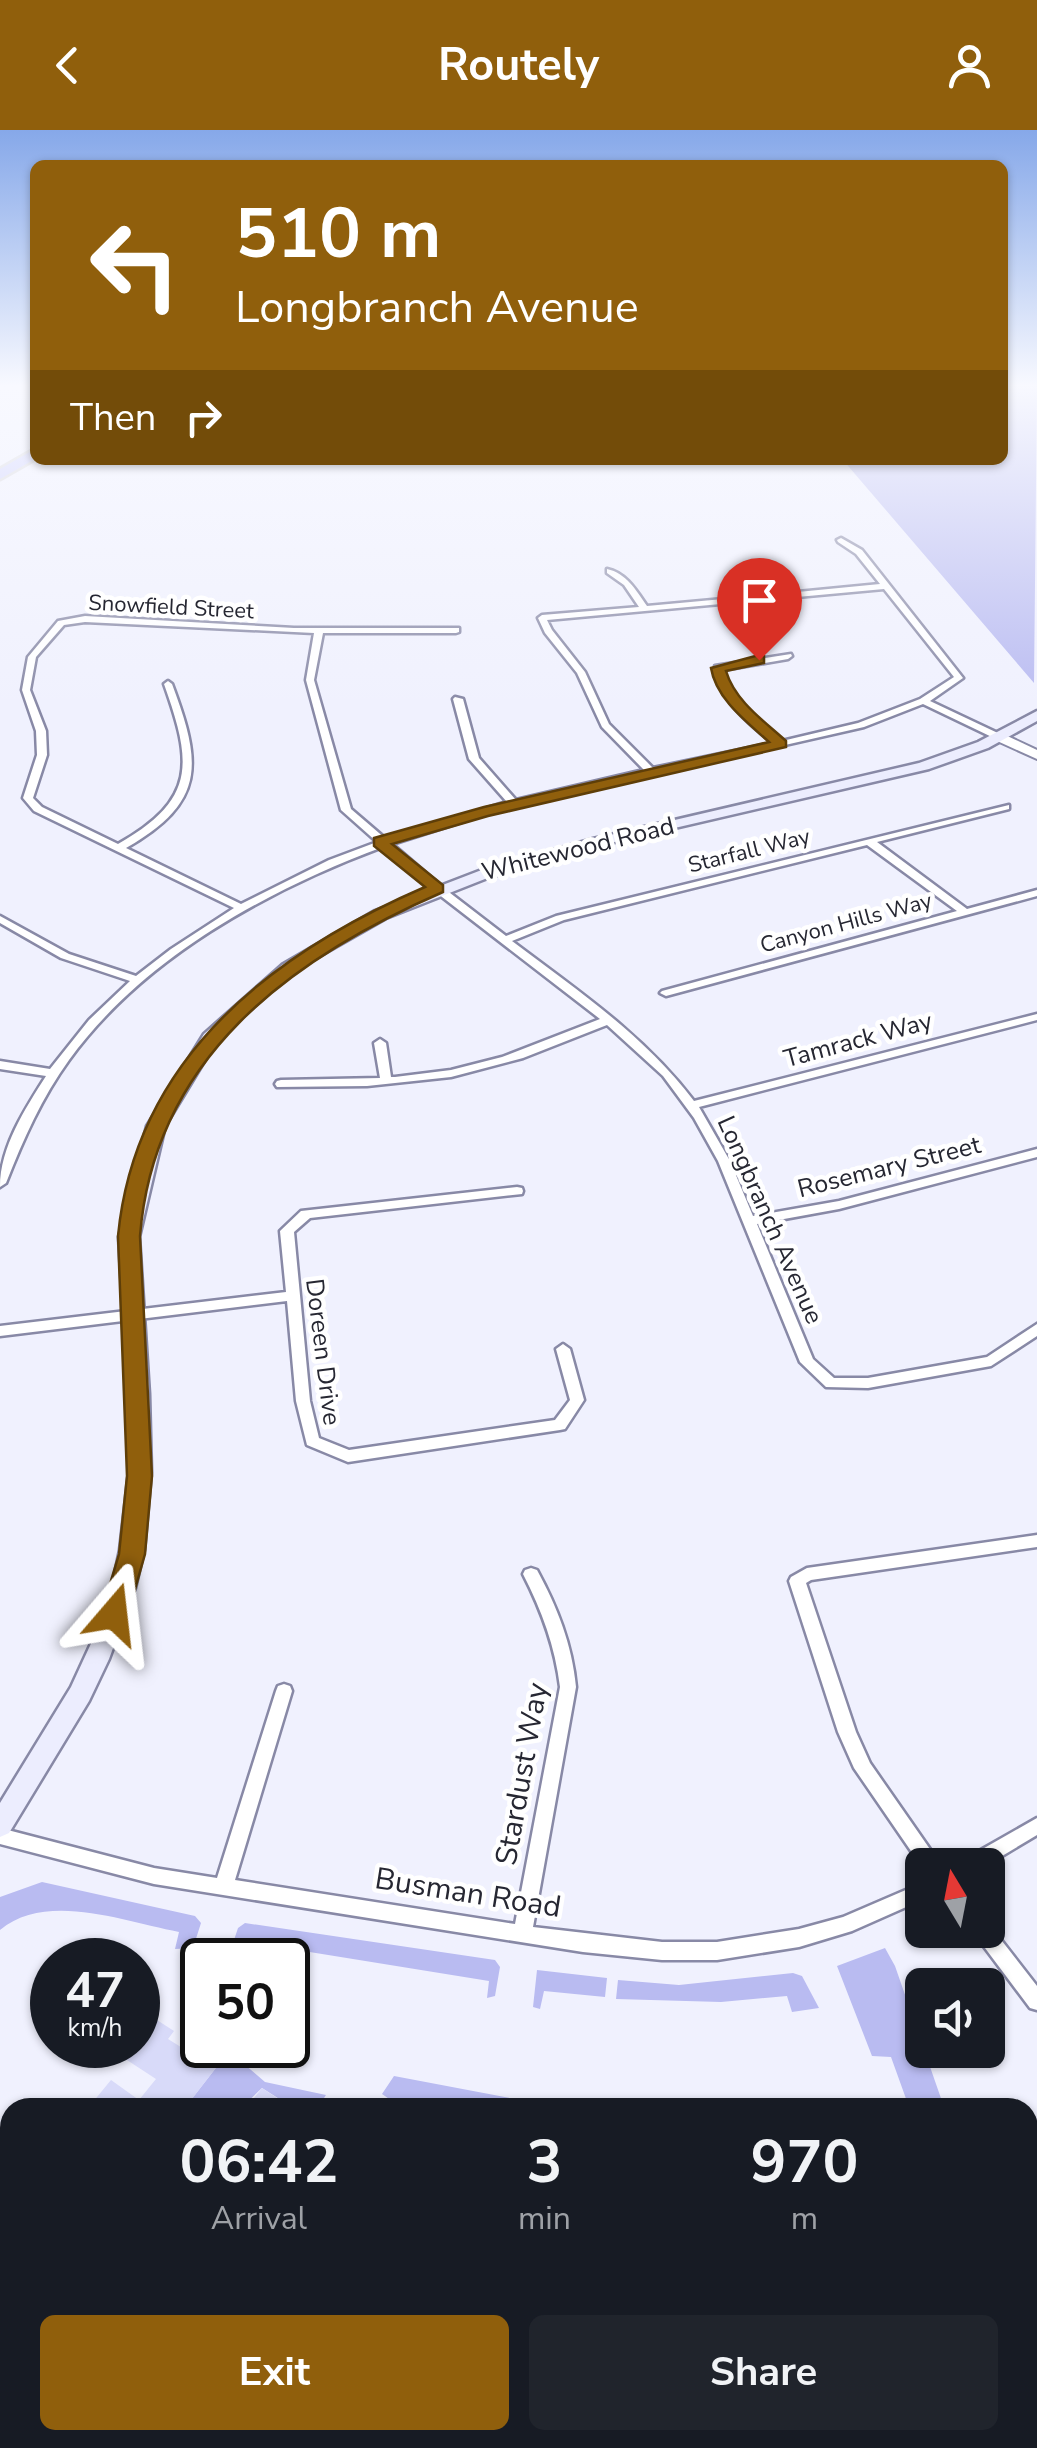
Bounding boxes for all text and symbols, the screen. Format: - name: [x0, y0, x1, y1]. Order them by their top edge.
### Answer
- text: Routely: [438, 35, 599, 96]
- icon: back: [40, 38, 95, 93]
- icon: person: [942, 38, 997, 93]
- text: 510 m: [235, 186, 441, 282]
- icon: left: [70, 200, 200, 330]
- text: Longbranch Avenue: [235, 277, 639, 338]
- icon: right: [176, 390, 231, 445]
- text: Then: [70, 392, 156, 443]
- pin: [717, 558, 802, 661]
- icon: arrive: [732, 573, 787, 628]
- street label: Snowfield Street: [88, 588, 255, 626]
- street label: Whitewood Road: [478, 809, 678, 889]
- street label: Starfall Way: [685, 821, 814, 881]
- street label: Canyon Hills Way: [757, 885, 936, 960]
- street label: Tamrack Way: [780, 1004, 936, 1076]
- street label: Longbranch Avenue: [709, 1111, 831, 1329]
- street label: Rosemary Street: [794, 1128, 984, 1206]
- street label: Doreen Drive: [297, 1277, 349, 1427]
- position arrow: [62, 1562, 166, 1666]
- street label: Stardust Way: [486, 1679, 558, 1868]
- north arrow: [905, 1848, 1005, 1948]
- map controls: [905, 1848, 1005, 2068]
- street label: Busman Road: [372, 1858, 564, 1928]
- speed limit sign: 50: [180, 1938, 310, 2068]
- text: 47: [65, 1956, 125, 2025]
- button: sound: [905, 1968, 1005, 2068]
- text: km/h: [67, 2011, 123, 2045]
- text: 06:42: [180, 2121, 338, 2203]
- text: 3: [526, 2121, 562, 2203]
- text: 970: [750, 2121, 858, 2203]
- text: Arrival: [211, 2197, 307, 2240]
- text: min: [518, 2197, 571, 2240]
- text: m: [791, 2197, 818, 2240]
- button: Exit: [40, 2315, 509, 2430]
- button: Share: [529, 2315, 998, 2430]

